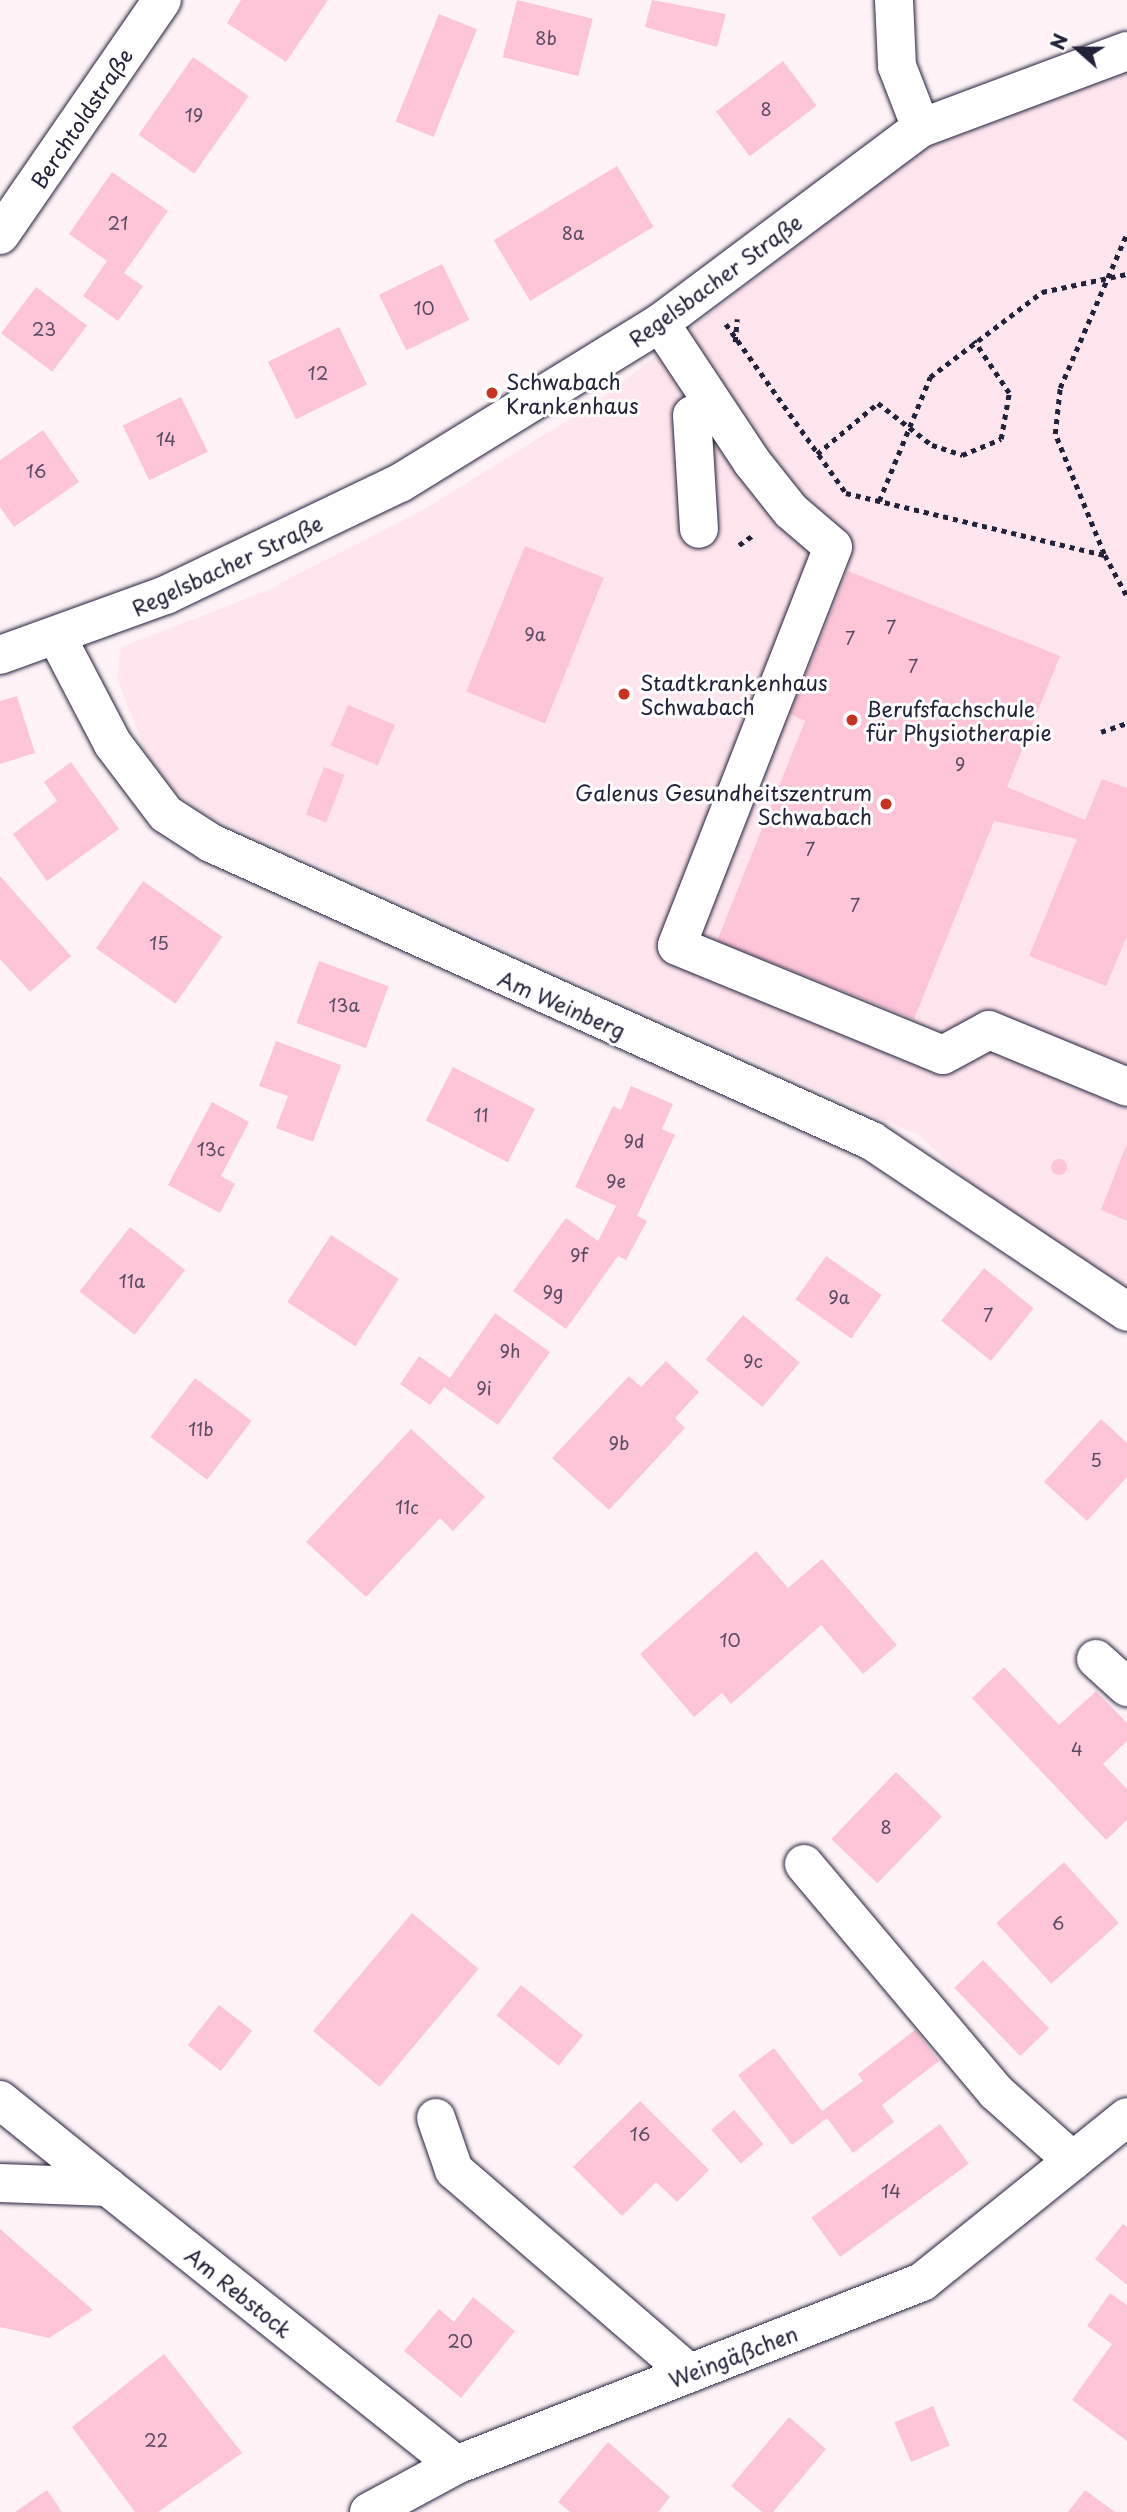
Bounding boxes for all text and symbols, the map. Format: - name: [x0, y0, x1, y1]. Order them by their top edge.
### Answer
- north arrow: [1043, 14, 1113, 84]
- house number: 8b: [535, 27, 557, 49]
- text: N: [1043, 29, 1074, 54]
- street label: Berchtoldstraße: [25, 43, 137, 193]
- house number: 8: [760, 98, 772, 120]
- house number: 19: [185, 104, 203, 126]
- street label: Regelsbacher Straße: [624, 209, 806, 351]
- house number: 21: [108, 212, 128, 234]
- house number: 8a: [562, 222, 584, 244]
- house number: 10: [413, 297, 435, 319]
- house number: 23: [32, 318, 56, 340]
- house number: 12: [308, 362, 328, 384]
- place label: Schwabach Krankenhaus: [506, 368, 639, 418]
- marker: Schwabach Krankenhaus: [484, 385, 500, 401]
- house number: 14: [156, 428, 176, 450]
- house number: 16: [26, 460, 46, 482]
- street label: Regelsbacher Straße: [127, 510, 327, 620]
- house number: 7: [886, 616, 896, 638]
- house number: 9a: [524, 623, 546, 645]
- house number: 7: [845, 627, 855, 649]
- house number: 7: [908, 655, 918, 677]
- place label: Stadtkrankenhaus Schwabach: [640, 669, 828, 719]
- marker: Stadtkrankenhaus Schwabach: [614, 684, 634, 704]
- place label: Berufsfachschule für Physiotherapie: [866, 695, 1050, 745]
- marker: Berufsfachschule für Physiotherapie: [844, 712, 860, 728]
- house number: 9: [955, 753, 965, 775]
- place label: Galenus Gesundheitszentrum Schwabach: [576, 779, 872, 829]
- marker: Galenus Gesundheitszentrum Schwabach: [878, 796, 894, 812]
- house number: 7: [805, 838, 815, 860]
- house number: 7: [850, 894, 860, 916]
- house number: 15: [149, 932, 169, 954]
- street label: Am Weinberg: [494, 965, 630, 1043]
- house number: 13a: [328, 994, 360, 1016]
- house number: 11: [473, 1104, 489, 1126]
- house number: 9d: [623, 1130, 645, 1152]
- house number: 13c: [197, 1138, 225, 1160]
- house number: 9e: [606, 1170, 626, 1192]
- house number: 9f: [570, 1244, 588, 1266]
- house number: 11a: [119, 1270, 145, 1292]
- house number: 9g: [543, 1281, 563, 1303]
- house number: 9a: [828, 1286, 850, 1308]
- house number: 7: [983, 1304, 993, 1326]
- house number: 9h: [499, 1340, 521, 1362]
- house number: 9c: [743, 1350, 763, 1372]
- house number: 9i: [476, 1377, 492, 1399]
- house number: 11b: [188, 1418, 214, 1440]
- house number: 9b: [609, 1432, 629, 1454]
- house number: 5: [1090, 1449, 1102, 1471]
- house number: 11c: [395, 1496, 419, 1518]
- house number: 10: [719, 1629, 741, 1651]
- house number: 4: [1071, 1738, 1083, 1760]
- house number: 8: [880, 1816, 892, 1838]
- house number: 6: [1052, 1912, 1064, 1934]
- house number: 16: [630, 2123, 650, 2145]
- house number: 14: [881, 2180, 901, 2202]
- street label: Am Rebstock: [180, 2241, 298, 2343]
- street label: Weingäßchen: [665, 2320, 801, 2392]
- house number: 20: [447, 2330, 473, 2352]
- house number: 22: [144, 2429, 168, 2451]

